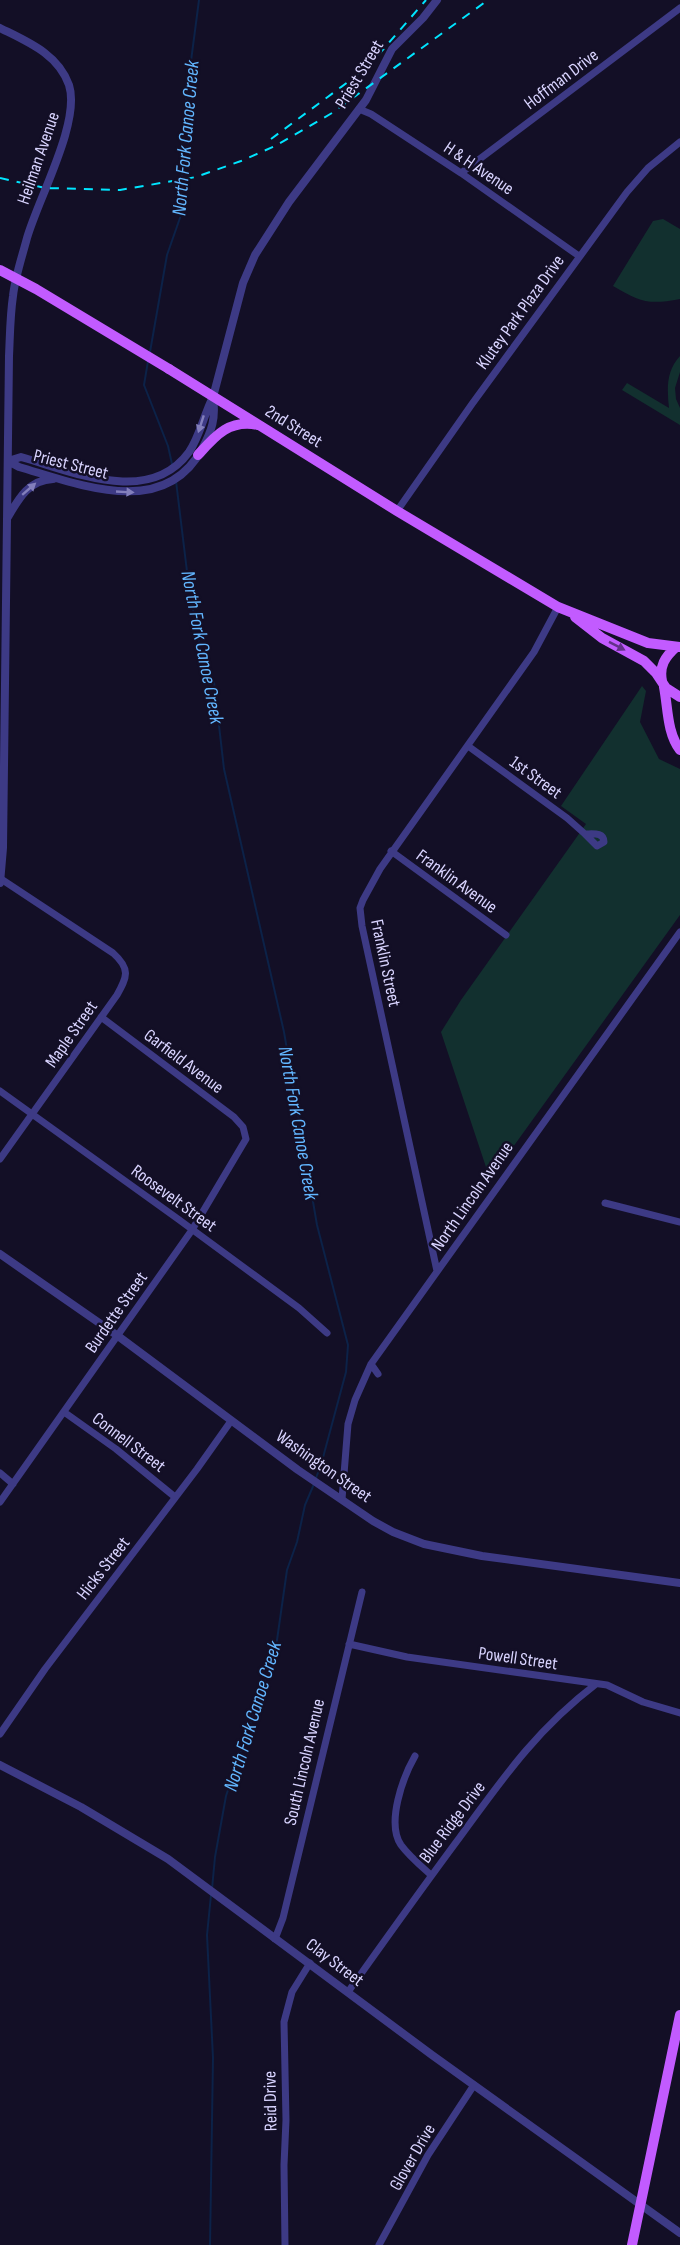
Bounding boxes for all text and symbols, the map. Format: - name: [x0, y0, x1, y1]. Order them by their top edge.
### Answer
- street label: Priest Street: [331, 36, 388, 112]
- street label: Hoffman Drive: [520, 45, 603, 114]
- water label: North Fork Canoe Creek: [167, 59, 205, 217]
- street label: Heilman Avenue: [13, 109, 64, 207]
- street label: H & H Avenue: [440, 137, 518, 199]
- street label: Klutey Park Plaza Drive: [472, 251, 569, 374]
- street label: 2nd Street: [261, 401, 327, 452]
- one-way arrow: [196, 415, 205, 433]
- street label: Priest Street: [31, 445, 111, 484]
- one-way arrow: [21, 483, 37, 496]
- one-way arrow: [116, 487, 135, 497]
- water label: North Fork Canoe Creek: [175, 568, 229, 726]
- one-way arrow: [609, 641, 626, 651]
- street label: 1st Street: [506, 752, 566, 804]
- street label: Franklin Avenue: [412, 845, 501, 918]
- street label: Franklin Street: [366, 917, 405, 1009]
- street label: Maple Street: [41, 997, 102, 1072]
- street label: Garfield Avenue: [140, 1025, 228, 1098]
- water label: North Fork Canoe Creek: [273, 1044, 323, 1202]
- street label: North Lincoln Avenue: [427, 1138, 518, 1255]
- street label: Roosevelt Street: [127, 1160, 221, 1237]
- street label: Burdette Street: [81, 1267, 152, 1357]
- street label: Connell Street: [88, 1408, 170, 1477]
- street label: Washington Street: [272, 1426, 376, 1507]
- street label: Hicks Street: [72, 1532, 135, 1604]
- water label: North Fork Canoe Creek: [219, 1638, 287, 1794]
- street label: Powell Street: [477, 1643, 559, 1675]
- street label: South Lincoln Avenue: [280, 1697, 329, 1827]
- street label: Blue Ridge Drive: [415, 1777, 490, 1867]
- street label: Clay Street: [302, 1934, 368, 1991]
- street label: Reid Drive: [259, 2071, 282, 2131]
- street label: Glover Drive: [385, 2120, 440, 2194]

